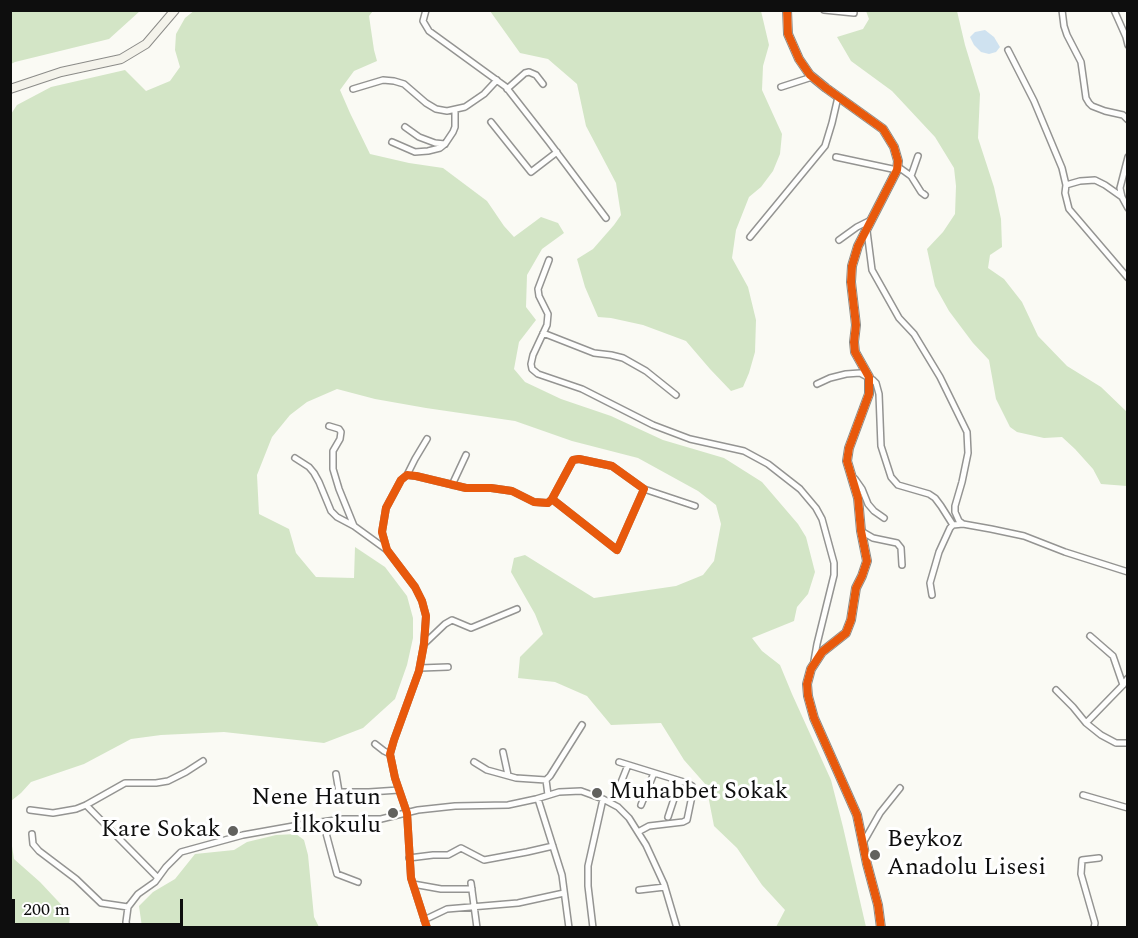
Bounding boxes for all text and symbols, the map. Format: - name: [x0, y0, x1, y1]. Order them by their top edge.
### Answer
- place label: Muhabbet Sokak: [609, 779, 788, 807]
- place label: Nene Hatun İlkokulu: [252, 785, 381, 841]
- marker: Muhabbet Sokak: [590, 786, 604, 800]
- marker: Nene Hatun İlkokulu: [386, 806, 400, 820]
- place label: Kare Sokak: [101, 817, 221, 845]
- marker: Kare Sokak: [226, 824, 240, 838]
- place label: Beykoz Anadolu Lisesi: [887, 827, 1046, 883]
- marker: Beykoz Anadolu Lisesi: [868, 848, 882, 862]
- scale bar: [15, 887, 186, 925]
- text: 200 m: [23, 896, 70, 923]

